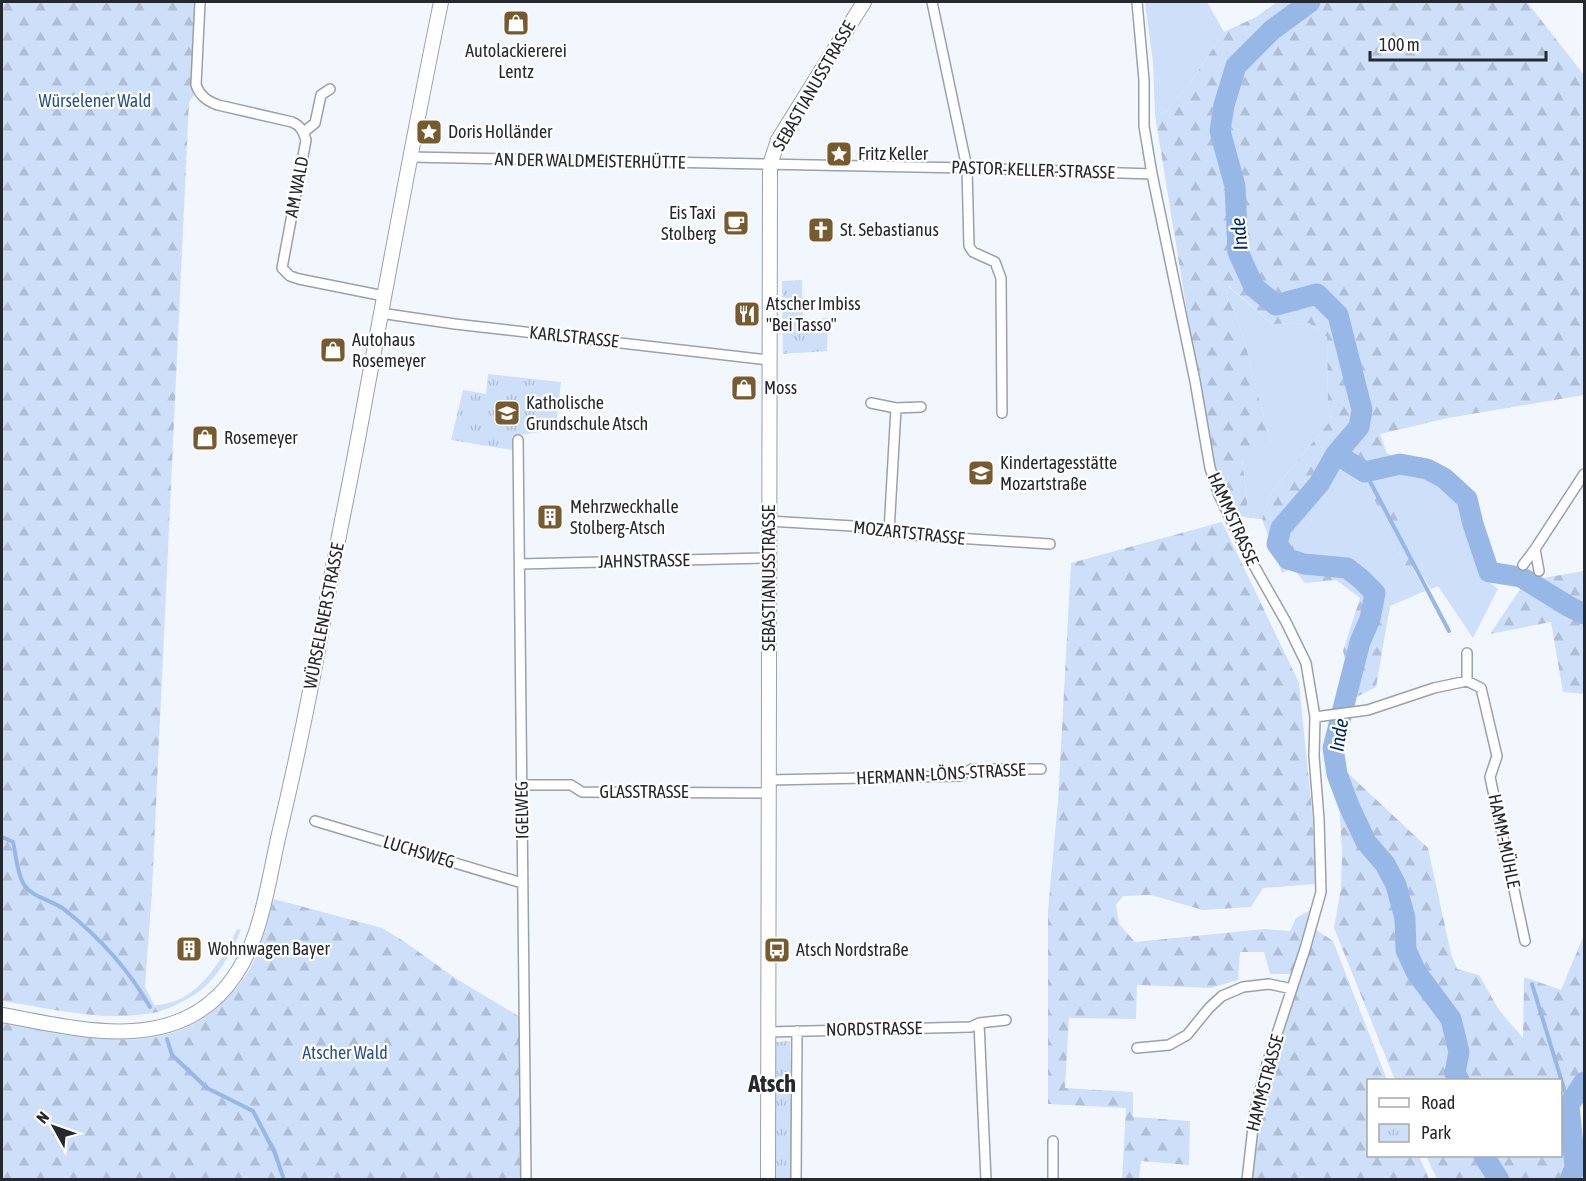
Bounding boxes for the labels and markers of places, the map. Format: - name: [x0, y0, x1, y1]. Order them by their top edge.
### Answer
- shop icon: Autolackiererei Lentz: [501, 8, 531, 38]
- place label: Autolackiererei Lentz: [465, 40, 567, 82]
- place icon: Doris Holländer: [414, 117, 444, 147]
- place label: Doris Holländer: [448, 121, 553, 142]
- place icon: Fritz Keller: [824, 139, 854, 169]
- place label: Fritz Keller: [858, 143, 929, 164]
- place label: Eis Taxi Stolberg: [661, 202, 716, 244]
- cafe icon: Eis Taxi Stolberg: [721, 208, 751, 238]
- church icon: St. Sebastianus: [806, 215, 836, 245]
- place label: St. Sebastianus: [840, 219, 939, 240]
- place label: Atscher Imbiss "Bei Tasso": [766, 293, 861, 335]
- restaurant icon: Atscher Imbiss "Bei Tasso": [732, 299, 762, 329]
- place label: Autohaus Rosemeyer: [352, 329, 426, 371]
- shop icon: Autohaus Rosemeyer: [318, 335, 348, 365]
- shop icon: Moss: [729, 373, 759, 403]
- place label: Moss: [764, 377, 797, 398]
- place label: Katholische Grundschule Atsch: [526, 392, 648, 434]
- school or university icon: Katholische Grundschule Atsch: [492, 398, 522, 428]
- shop icon: Rosemeyer: [190, 423, 220, 453]
- place label: Rosemeyer: [224, 427, 298, 448]
- place label: Kindertagesstätte Mozartstraße: [1000, 452, 1117, 494]
- school or university icon: Kindertagesstätte Mozartstraße: [966, 458, 996, 488]
- place label: Mehrzweckhalle Stolberg-Atsch: [570, 496, 679, 538]
- building icon: Mehrzweckhalle Stolberg-Atsch: [535, 502, 565, 532]
- building icon: Wohnwagen Bayer: [174, 934, 204, 964]
- bus stop icon: Atsch Nordstraße: [762, 935, 792, 965]
- place label: Wohnwagen Bayer: [208, 938, 330, 959]
- place label: Atsch Nordstraße: [796, 939, 909, 960]

